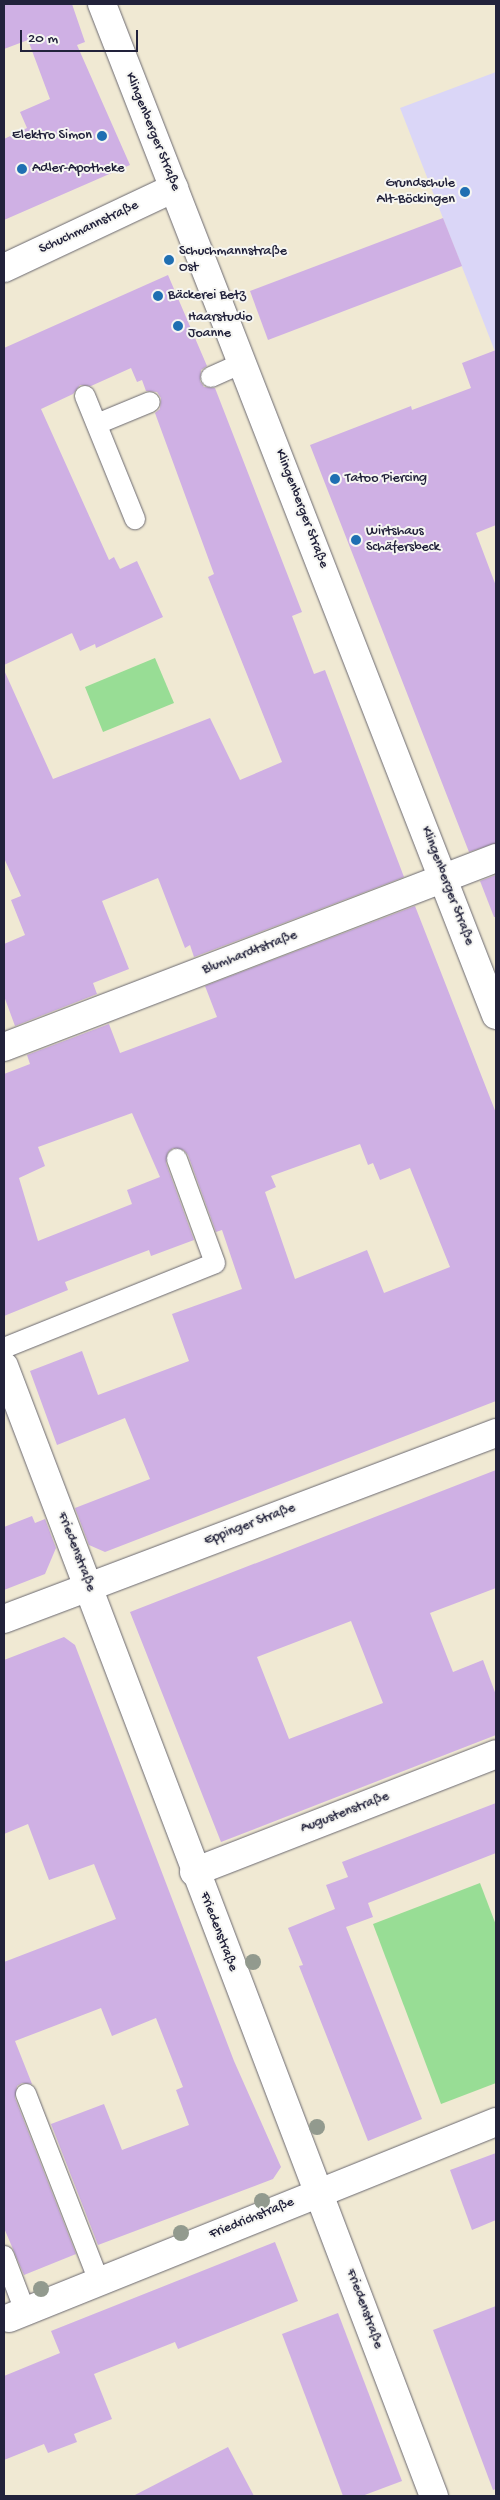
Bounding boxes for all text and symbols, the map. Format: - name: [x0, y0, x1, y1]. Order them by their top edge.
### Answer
- scale bar: [22, 20, 140, 52]
- text: 20 m: [28, 30, 58, 48]
- street label: Klingenberger Straße: [121, 70, 183, 194]
- place label: Elektro Simon: [12, 128, 92, 144]
- marker: Elektro Simon: [96, 130, 108, 142]
- place label: Adler-Apotheke: [32, 161, 124, 177]
- marker: Adler-Apotheke: [16, 163, 28, 175]
- place label: Grundschule Alt-Böckingen: [377, 176, 455, 208]
- marker: Grundschule Alt-Böckingen: [459, 186, 471, 198]
- street label: Schuchmannstraße: [37, 198, 141, 258]
- place label: Schuchmannstraße Ost: [179, 244, 287, 276]
- marker: Schuchmannstraße Ost: [163, 254, 175, 266]
- place label: Bäckerei Betz: [168, 288, 246, 304]
- marker: Bäckerei Betz: [152, 290, 164, 302]
- place label: Haarstudio Joanne: [188, 310, 252, 342]
- marker: Haarstudio Joanne: [172, 320, 184, 332]
- street label: Klingenberger Straße: [271, 447, 331, 571]
- place label: Tatoo Piercing: [345, 471, 427, 487]
- marker: Tatoo Piercing: [329, 473, 341, 485]
- place label: Wirtshaus Schäfersbeck: [366, 524, 440, 556]
- marker: Wirtshaus Schäfersbeck: [350, 534, 362, 546]
- street label: Klingenberger Straße: [417, 824, 477, 948]
- street label: Blumhardtstraße: [200, 927, 300, 979]
- street label: Eppinger Straße: [202, 1500, 298, 1550]
- street label: Friedenstraße: [53, 1510, 99, 1594]
- street label: Augustenstraße: [298, 1788, 392, 1838]
- street label: Friedenstraße: [195, 1890, 241, 1974]
- street label: Friedrichstraße: [207, 2194, 297, 2244]
- street label: Friedenstraße: [342, 2267, 386, 2351]

